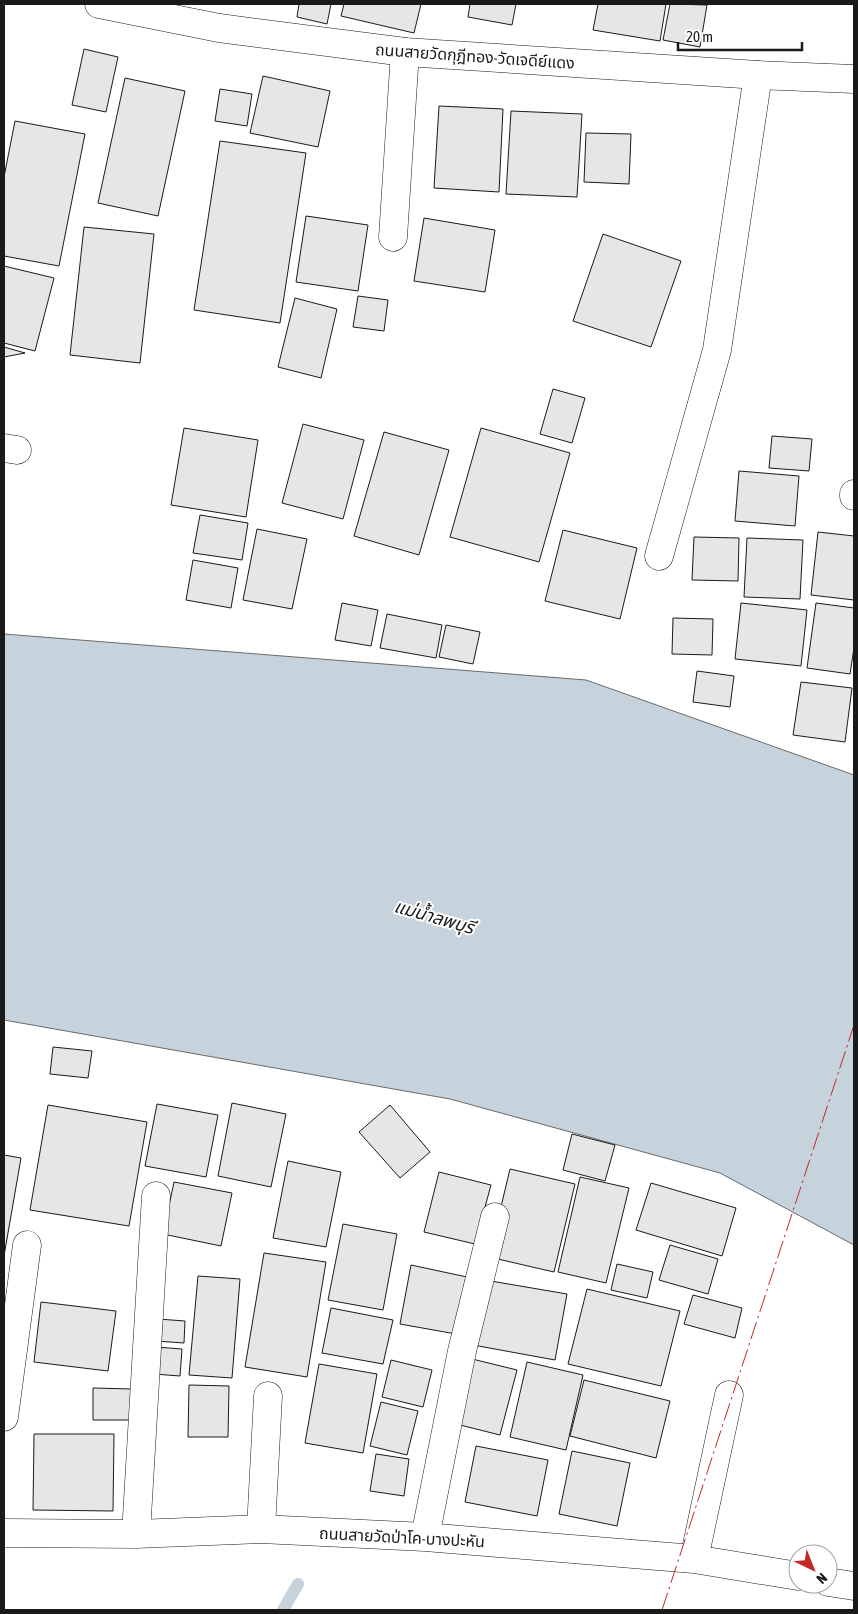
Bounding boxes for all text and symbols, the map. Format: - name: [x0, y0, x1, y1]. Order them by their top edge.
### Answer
- scale bar: [678, 20, 802, 52]
- text: 20 m: [686, 28, 713, 45]
- street label: ถนนสายวัดกุฎีทอง-วัดเจดีย์แดง: [374, 40, 575, 73]
- water label: แม่น้ำลพบุรี: [392, 893, 480, 940]
- street label: ถนนสายวัดป่าโค-บางปะหัน: [319, 1524, 485, 1550]
- north arrow: [788, 1544, 838, 1594]
- text: N: [813, 1570, 830, 1587]

